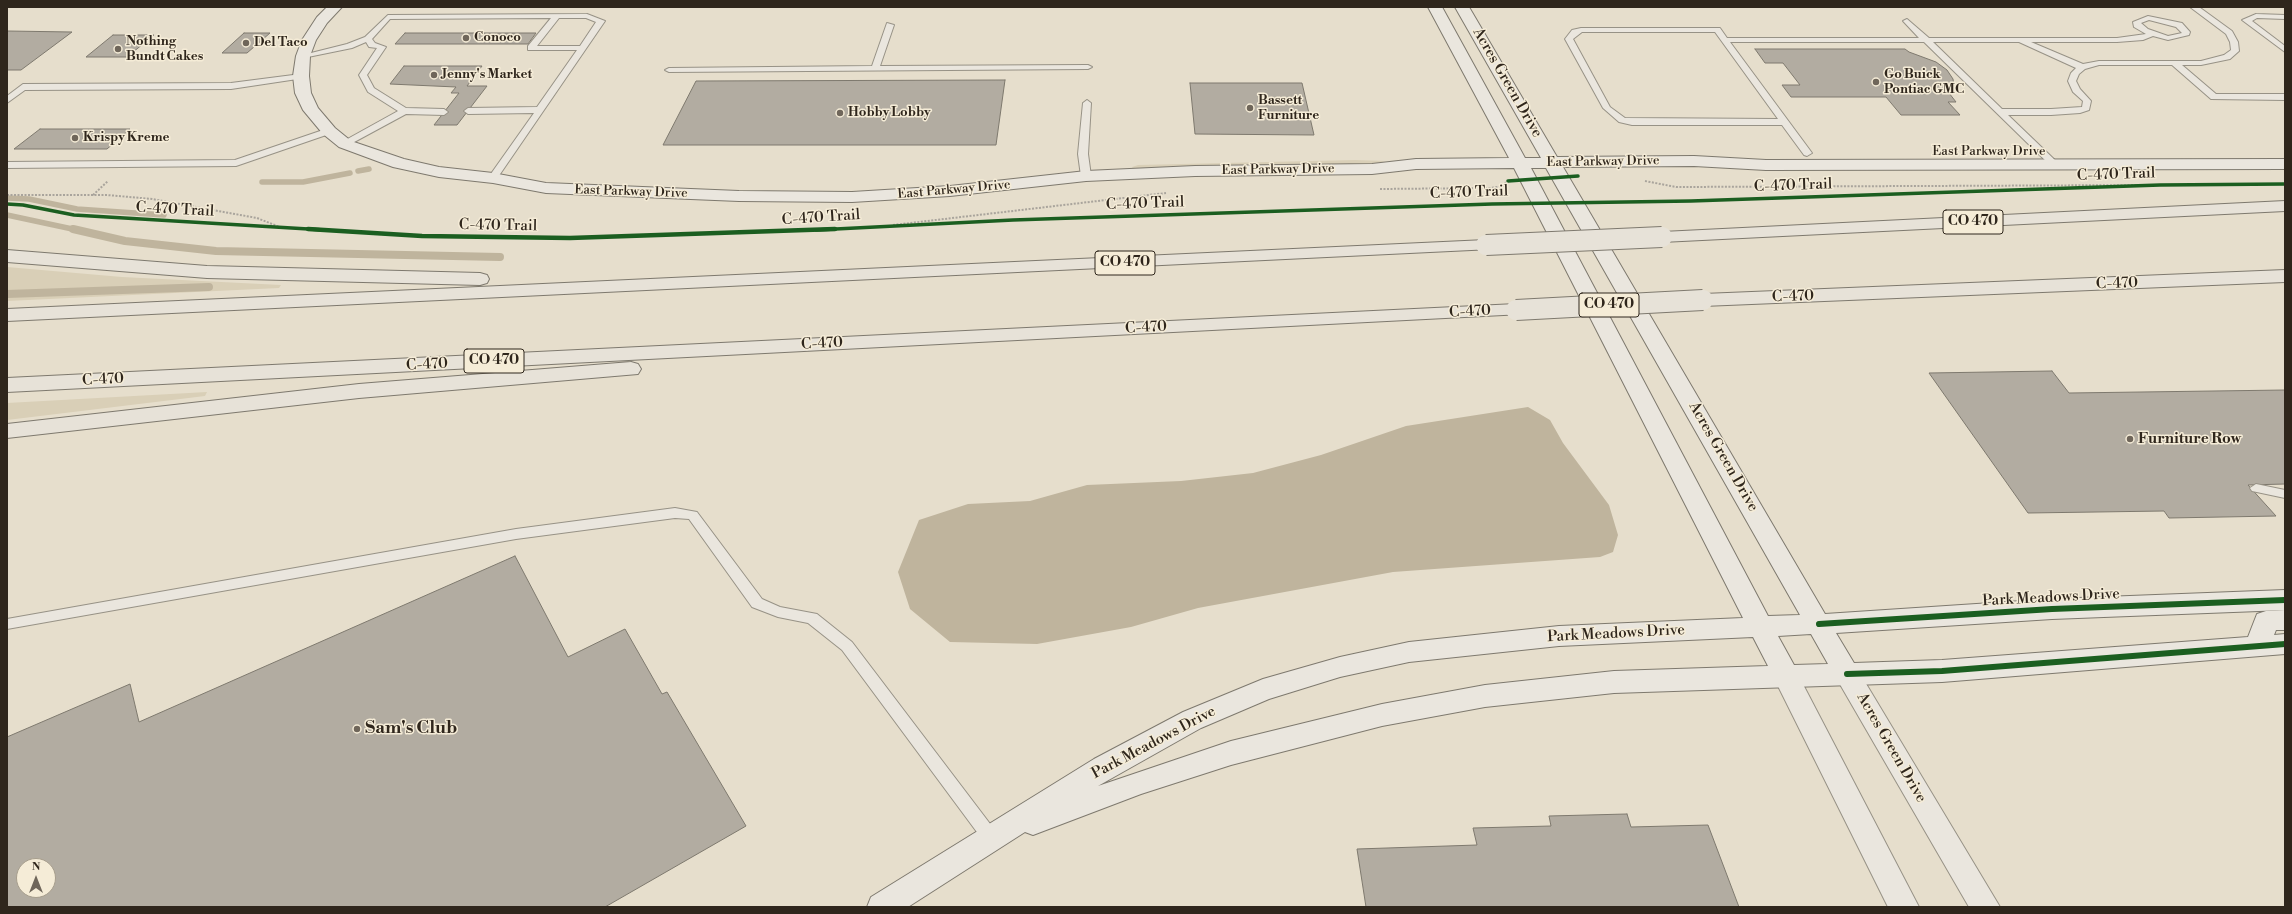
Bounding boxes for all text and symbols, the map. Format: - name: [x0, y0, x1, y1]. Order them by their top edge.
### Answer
- street label: Acres Green Drive: [1468, 25, 1546, 141]
- place label: Conoco: [474, 30, 521, 46]
- marker: Conoco: [461, 33, 471, 43]
- place label: Nothing Bundt Cakes: [126, 34, 203, 65]
- place label: Del Taco: [254, 35, 308, 51]
- marker: Del Taco: [241, 38, 251, 48]
- marker: Nothing Bundt Cakes: [113, 44, 123, 54]
- place label: Jenny's Market: [442, 67, 532, 83]
- place label: Go Buick Pontiac GMC: [1884, 67, 1964, 98]
- marker: Jenny's Market: [429, 70, 439, 80]
- marker: Go Buick Pontiac GMC: [1871, 77, 1881, 87]
- place label: Bassett Furniture: [1258, 93, 1319, 124]
- marker: Bassett Furniture: [1245, 103, 1255, 113]
- place label: Hobby Lobby: [848, 105, 931, 121]
- marker: Hobby Lobby: [835, 108, 845, 118]
- place label: Krispy Kreme: [83, 130, 170, 146]
- marker: Krispy Kreme: [70, 133, 80, 143]
- street label: East Parkway Drive: [1932, 144, 2046, 160]
- street label: East Parkway Drive: [1546, 153, 1660, 171]
- street label: East Parkway Drive: [1221, 161, 1335, 179]
- street label: C-470 Trail: [2076, 165, 2156, 185]
- street label: C-470 Trail: [1753, 176, 1833, 196]
- street label: East Parkway Drive: [897, 177, 1011, 203]
- street label: East Parkway Drive: [574, 182, 688, 202]
- street label: C-470 Trail: [1429, 183, 1509, 203]
- street label: C-470 Trail: [1105, 194, 1185, 214]
- street label: C-470 Trail: [135, 199, 215, 221]
- street label: C-470 Trail: [781, 206, 861, 230]
- road number: CO 470: [1943, 210, 2003, 234]
- street label: C-470 Trail: [459, 216, 537, 236]
- road number: CO 470: [1095, 251, 1155, 275]
- street label: C-470: [2096, 274, 2138, 294]
- street label: C-470: [1772, 287, 1814, 307]
- road number: CO 470: [1579, 293, 1639, 317]
- street label: C-470: [1448, 302, 1492, 322]
- street label: C-470: [1124, 318, 1168, 338]
- street label: C-470: [800, 334, 844, 354]
- road number: CO 470: [464, 349, 524, 373]
- street label: C-470: [405, 355, 449, 375]
- street label: C-470: [81, 370, 125, 390]
- street label: Acres Green Drive: [1684, 399, 1762, 515]
- place label: Furniture Row: [2138, 430, 2241, 448]
- marker: Furniture Row: [2125, 434, 2135, 444]
- street label: Park Meadows Drive: [1982, 585, 2120, 611]
- street label: Park Meadows Drive: [1547, 621, 1685, 647]
- street label: Acres Green Drive: [1852, 690, 1930, 806]
- street label: Park Meadows Drive: [1089, 703, 1219, 783]
- place label: Sam's Club: [365, 718, 457, 740]
- marker: Sam's Club: [352, 724, 362, 734]
- north arrow: [16, 858, 56, 898]
- text: N: [32, 860, 40, 874]

